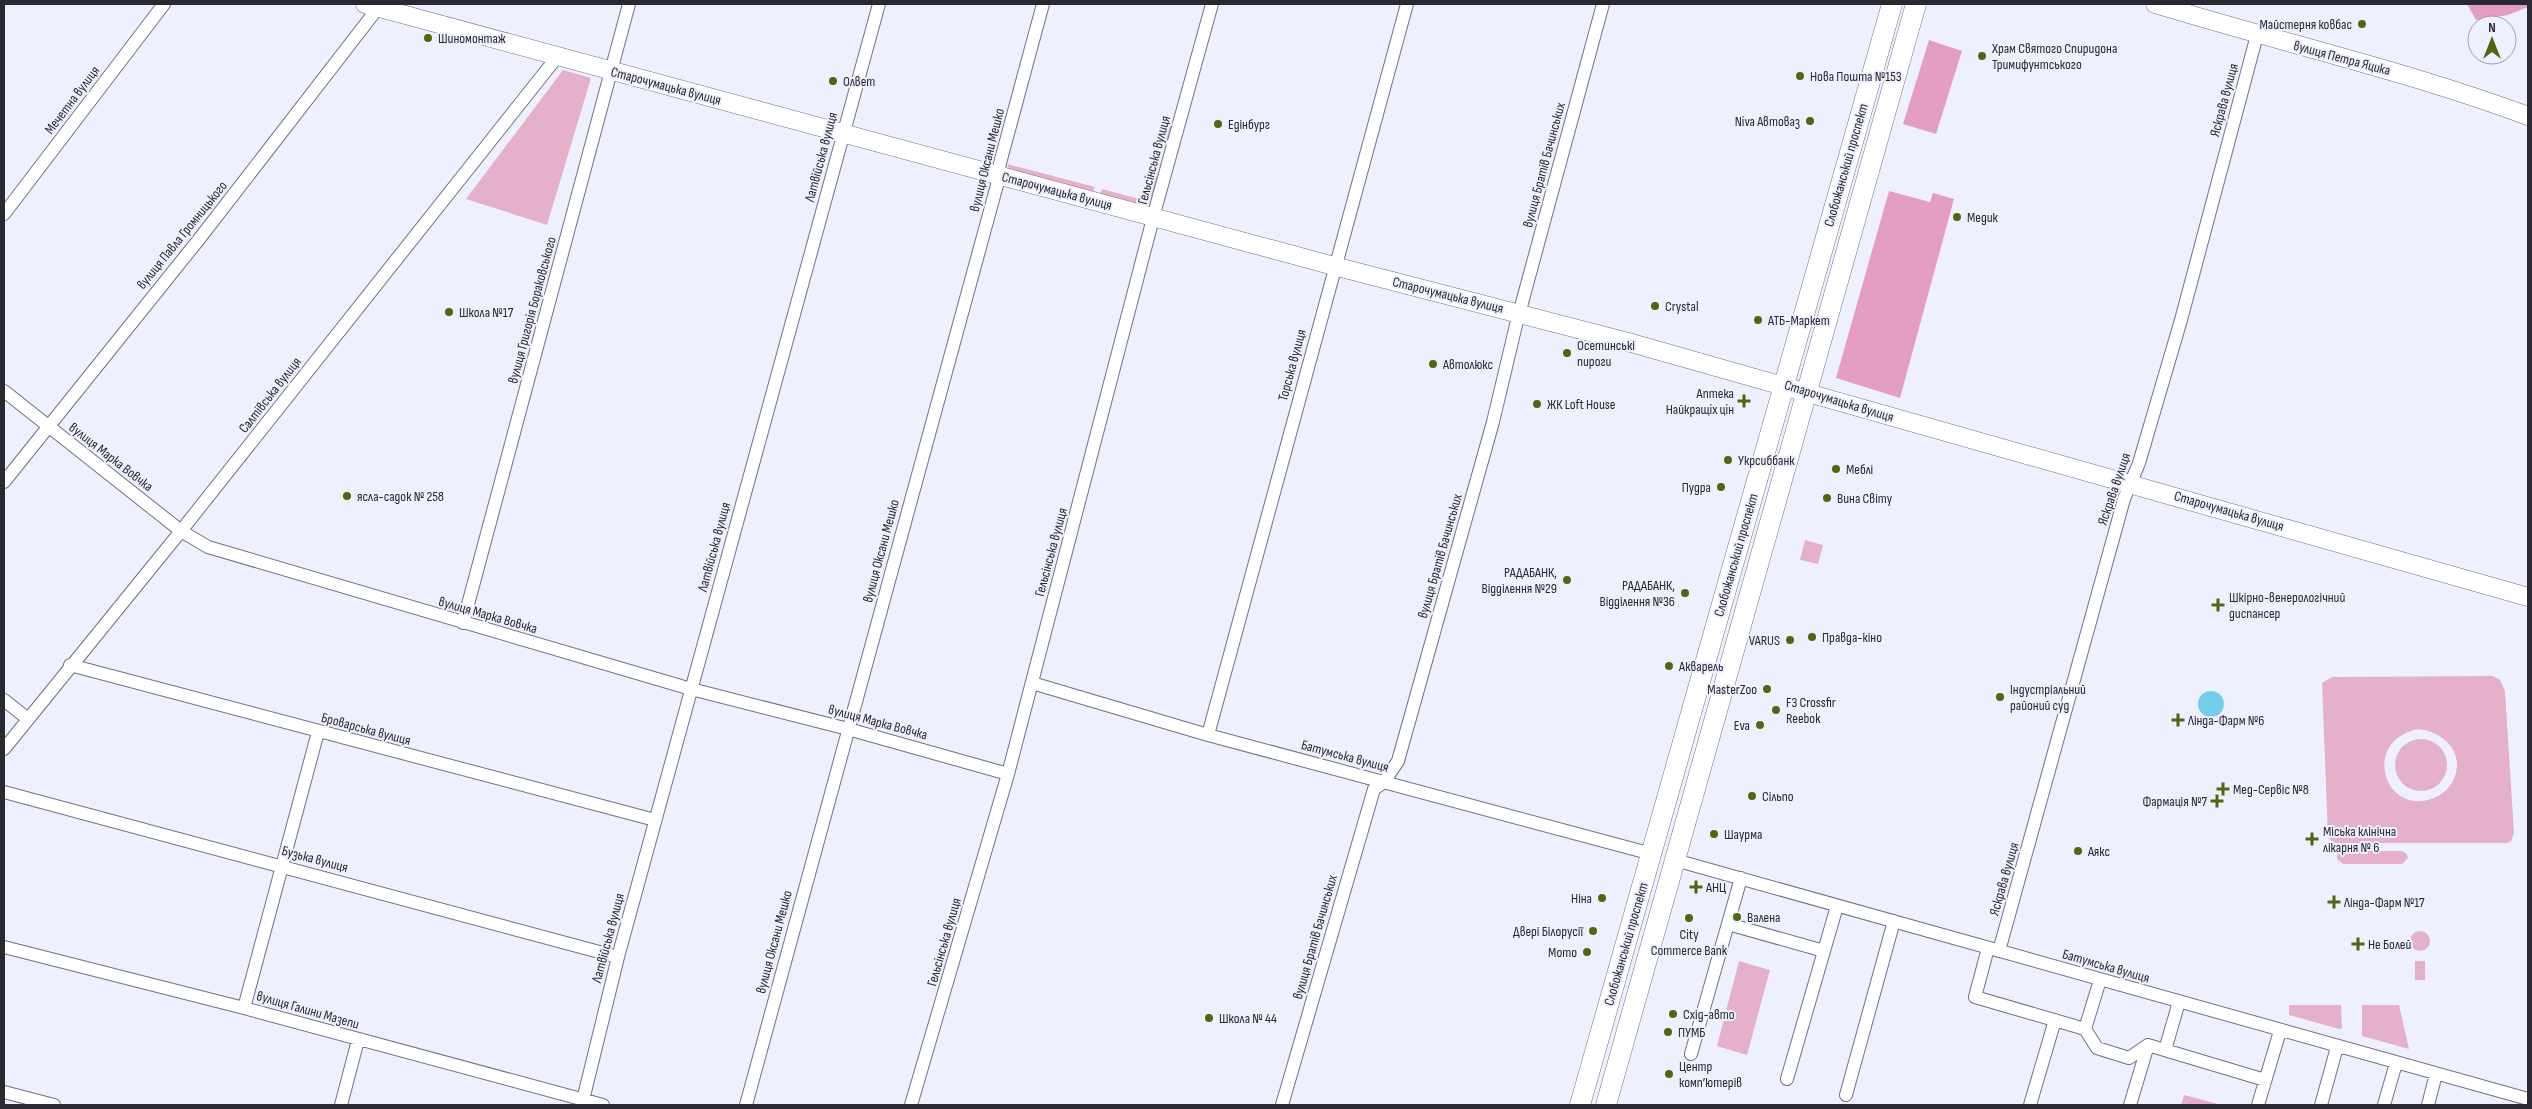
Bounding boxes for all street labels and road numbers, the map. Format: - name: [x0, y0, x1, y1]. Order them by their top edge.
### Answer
- street label: вулиця Петра Яцика: [2292, 37, 2392, 79]
- street label: Яскрава вулиця: [2206, 61, 2242, 139]
- street label: Мечетна вулиця: [41, 63, 103, 137]
- street label: Старочумацька вулиця: [609, 63, 723, 109]
- street label: вулиця Братів Бачинських: [1519, 100, 1569, 229]
- street label: Слобожанський проспект: [1820, 101, 1872, 229]
- street label: вулиця Оксани Мешко: [966, 106, 1008, 213]
- street label: Латвійська вулиця: [801, 110, 841, 205]
- street label: Гельсінська вулиця: [1134, 114, 1174, 206]
- street label: Старочумацька вулиця: [1000, 168, 1114, 214]
- street label: вулиця Павла Громницького: [133, 177, 231, 292]
- street label: вулиця Григорія Бораковського: [504, 235, 560, 385]
- street label: Старочумацька вулиця: [1391, 273, 1505, 317]
- street label: Торська вулиця: [1274, 327, 1310, 403]
- street label: Салтівська вулиця: [235, 354, 305, 436]
- street label: Старочумацька вулиця: [1782, 376, 1896, 426]
- street label: вулиця Марка Вовчка: [66, 419, 156, 495]
- street label: Яскрава вулиця: [2094, 451, 2134, 527]
- street label: Старочумацька вулиця: [2172, 487, 2286, 535]
- street label: вулиця Братів Бачинських: [1414, 491, 1466, 620]
- street label: Слобожанський проспект: [1710, 491, 1762, 619]
- street label: вулиця Оксани Мешко: [859, 497, 903, 604]
- street label: Латвійська вулиця: [694, 500, 734, 595]
- street label: Гельсінська вулиця: [1031, 506, 1071, 598]
- street label: вулиця Марка Вовчка: [437, 593, 539, 637]
- street label: вулиця Марка Вовчка: [827, 701, 929, 743]
- street label: Броварська вулиця: [319, 709, 413, 749]
- street label: Батумська вулиця: [1299, 736, 1391, 776]
- street label: Яскрава вулиця: [1985, 841, 2023, 917]
- street label: Бузька вулиця: [280, 842, 350, 876]
- street label: вулиця Братів Бачинських: [1289, 872, 1341, 1001]
- street label: Слобожанський проспект: [1600, 880, 1652, 1008]
- street label: вулиця Оксани Мешко: [752, 888, 796, 995]
- street label: Латвійська вулиця: [588, 891, 628, 986]
- street label: Гельсінська вулиця: [923, 896, 965, 988]
- street label: Батумська вулиця: [2060, 945, 2152, 987]
- street label: вулиця Галини Мазепи: [255, 987, 361, 1033]

